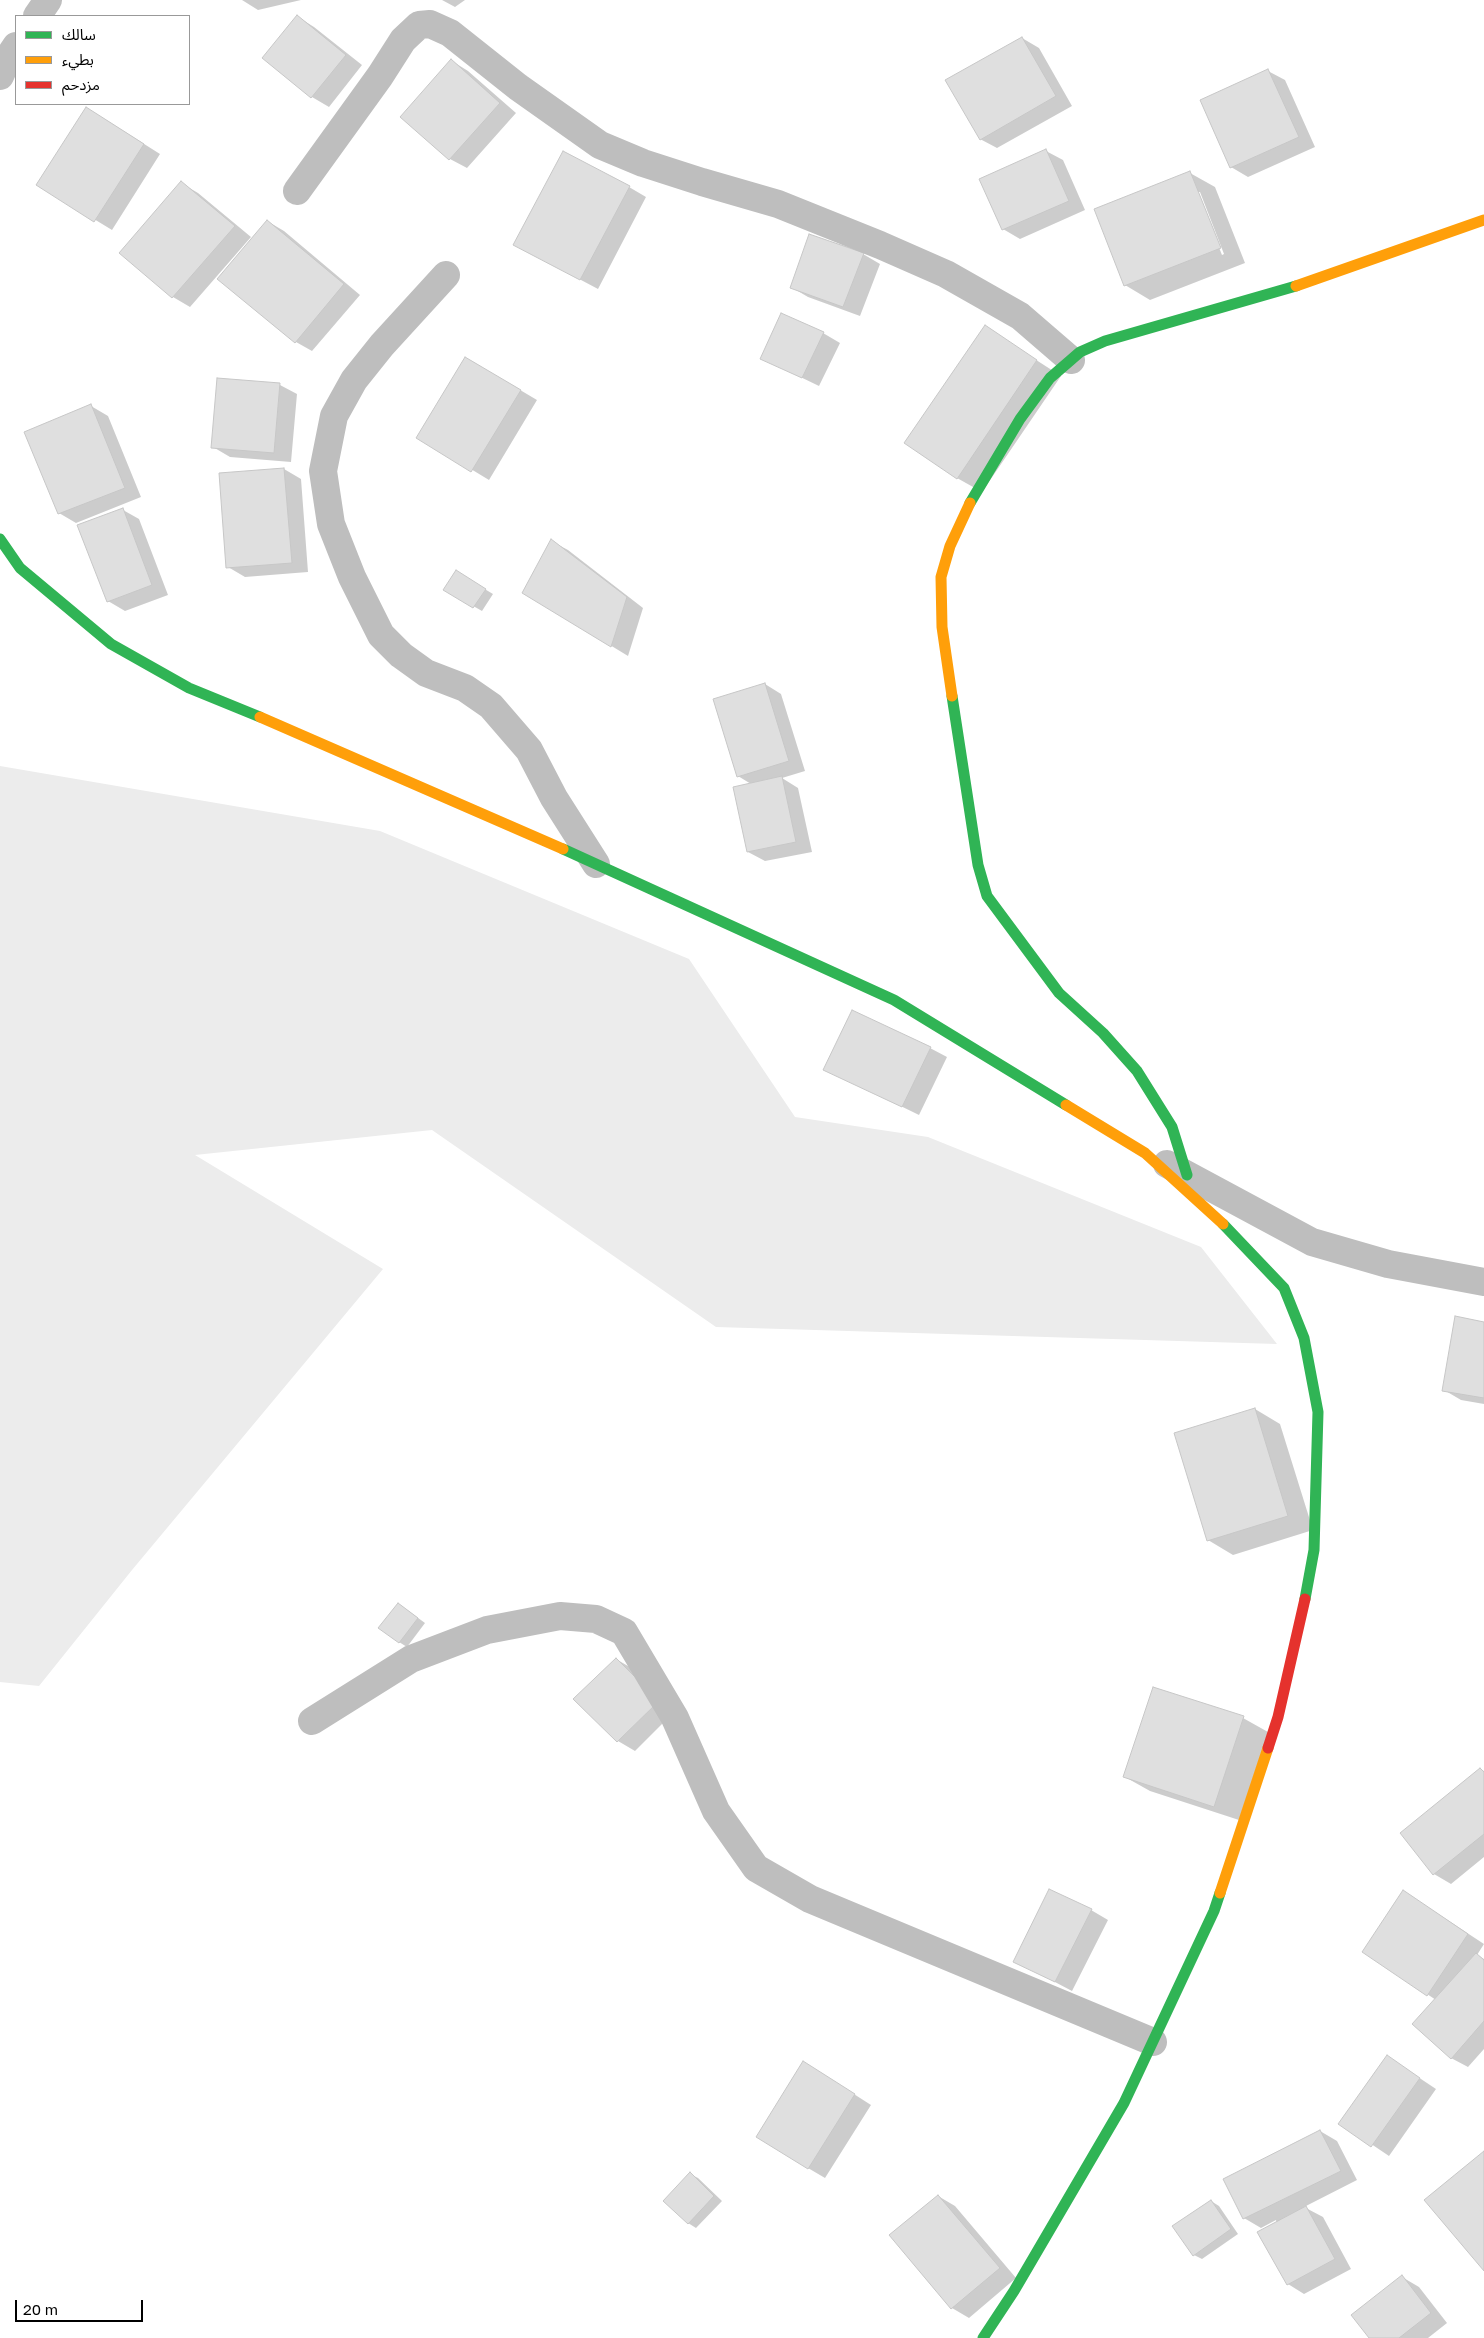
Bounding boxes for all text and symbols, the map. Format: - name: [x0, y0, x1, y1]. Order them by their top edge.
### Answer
- legend: [15, 15, 190, 105]
- text: سالك: [62, 25, 96, 43]
- text: بطيء: [62, 50, 94, 68]
- text: مزدحم: [62, 75, 100, 93]
- scale bar: [18, 2290, 145, 2322]
- text: 20 m: [23, 2300, 58, 2318]

